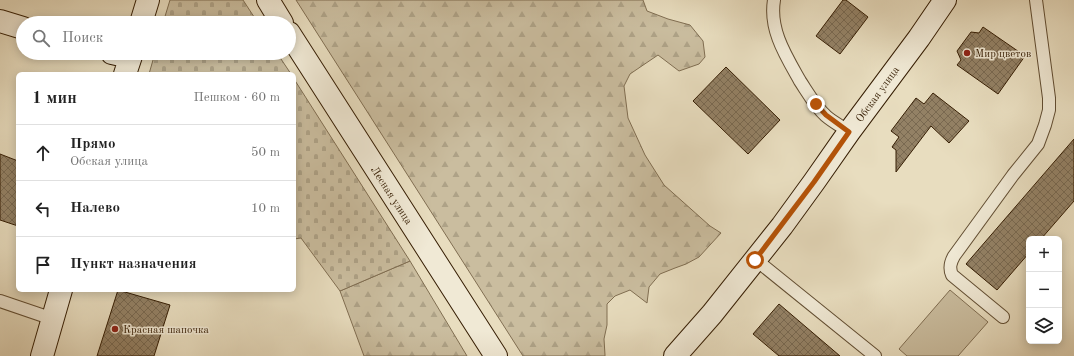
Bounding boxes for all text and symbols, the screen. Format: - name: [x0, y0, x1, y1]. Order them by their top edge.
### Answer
- search box: [16, 16, 296, 60]
- icon: search: [30, 27, 52, 49]
- text: Поиск: [62, 31, 103, 46]
- marker: Мир цветов: [962, 48, 972, 58]
- place label: Мир цветов: [975, 49, 1031, 60]
- street label: Обская улица: [854, 65, 902, 125]
- text: 1 мин: [32, 90, 77, 107]
- text: Пешком · 60 m: [193, 91, 280, 104]
- route end: [807, 95, 825, 113]
- text: Прямо: [70, 137, 116, 152]
- icon: ahead: [32, 142, 54, 164]
- text: 50 m: [251, 146, 280, 159]
- text: Обская улица: [70, 155, 148, 168]
- street label: Лесная улица: [368, 165, 414, 227]
- icon: left: [32, 198, 54, 220]
- text: Налево: [70, 201, 120, 216]
- text: 10 m: [251, 202, 280, 215]
- map controls: [1026, 236, 1062, 344]
- button: +: [1026, 236, 1062, 272]
- route start: [746, 251, 764, 269]
- icon: arrive: [32, 254, 54, 276]
- text: Пункт назначения: [70, 257, 197, 272]
- button: −: [1026, 272, 1062, 308]
- button: layers: [1026, 308, 1062, 344]
- marker: Красная шапочка: [110, 324, 120, 334]
- place label: Красная шапочка: [123, 325, 210, 336]

